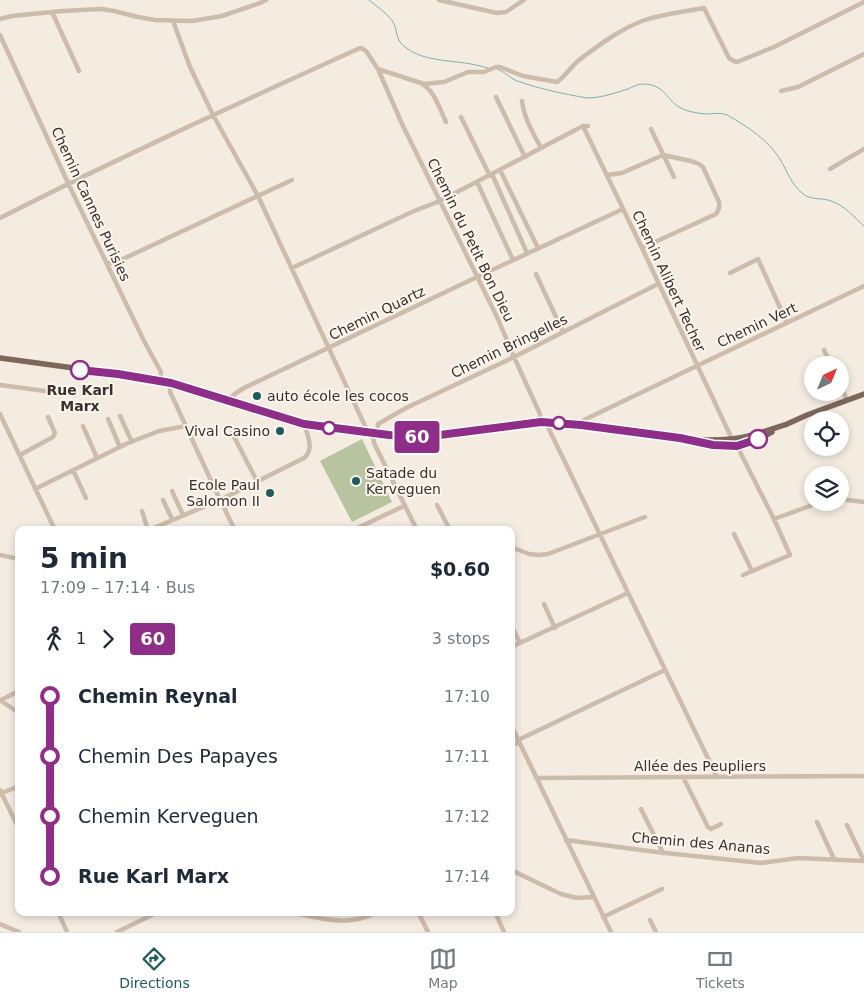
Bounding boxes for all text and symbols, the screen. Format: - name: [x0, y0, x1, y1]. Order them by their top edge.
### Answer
- street label: Chemin Cannes Purisies: [48, 124, 134, 284]
- street label: Chemin du Petit Bon Dieu: [424, 156, 518, 324]
- street label: Chemin Alibert Techer: [629, 208, 709, 355]
- street label: Chemin Quartz: [326, 283, 428, 343]
- street label: Chemin Vert: [714, 299, 800, 351]
- street label: Chemin Bringelles: [448, 311, 570, 381]
- north arrow: [804, 356, 849, 401]
- map controls: [804, 356, 849, 511]
- marker: Rue Karl Marx: [70, 360, 90, 380]
- place label: Rue Karl Marx: [46, 382, 114, 414]
- place label: auto école les cocos: [267, 388, 409, 404]
- marker: auto école les cocos: [251, 390, 263, 402]
- button: locate: [804, 411, 849, 456]
- unlabelled marker: [552, 416, 566, 430]
- unlabelled marker: [322, 421, 336, 435]
- line badge: 60: [394, 421, 440, 453]
- place label: Vival Casino: [185, 423, 270, 439]
- marker: Vival Casino: [274, 425, 286, 437]
- text: 60: [404, 426, 430, 447]
- unlabelled marker: [748, 429, 768, 449]
- place label: Satade du Kerveguen: [366, 465, 441, 497]
- button: layers: [804, 466, 849, 511]
- marker: Satade du Kerveguen: [350, 475, 362, 487]
- place label: Ecole Paul Salomon II: [186, 477, 260, 509]
- marker: Ecole Paul Salomon II: [264, 487, 276, 499]
- text: 5 min: [40, 542, 128, 575]
- text: $0.60: [430, 558, 490, 580]
- text: 17:09 – 17:14 · Bus: [40, 578, 195, 597]
- icon: walk: [40, 625, 68, 653]
- icon: forward: [94, 625, 122, 653]
- text: 60: [140, 628, 165, 649]
- text: 1: [76, 629, 86, 648]
- text: 3 stops: [432, 629, 490, 648]
- text: Chemin Reynal: [78, 685, 238, 707]
- text: 17:10: [444, 687, 490, 706]
- text: Chemin Des Papayes: [78, 745, 278, 767]
- text: 17:11: [444, 747, 490, 766]
- street label: Allée des Peupliers: [634, 758, 766, 774]
- text: Chemin Kerveguen: [78, 805, 259, 827]
- text: 17:12: [444, 807, 490, 826]
- street label: Chemin des Ananas: [631, 829, 771, 857]
- text: Rue Karl Marx: [78, 865, 229, 887]
- text: 17:14: [444, 867, 490, 886]
- tab: Directions: [119, 945, 190, 991]
- tab: Map: [428, 945, 458, 991]
- tab: Tickets: [696, 945, 745, 991]

